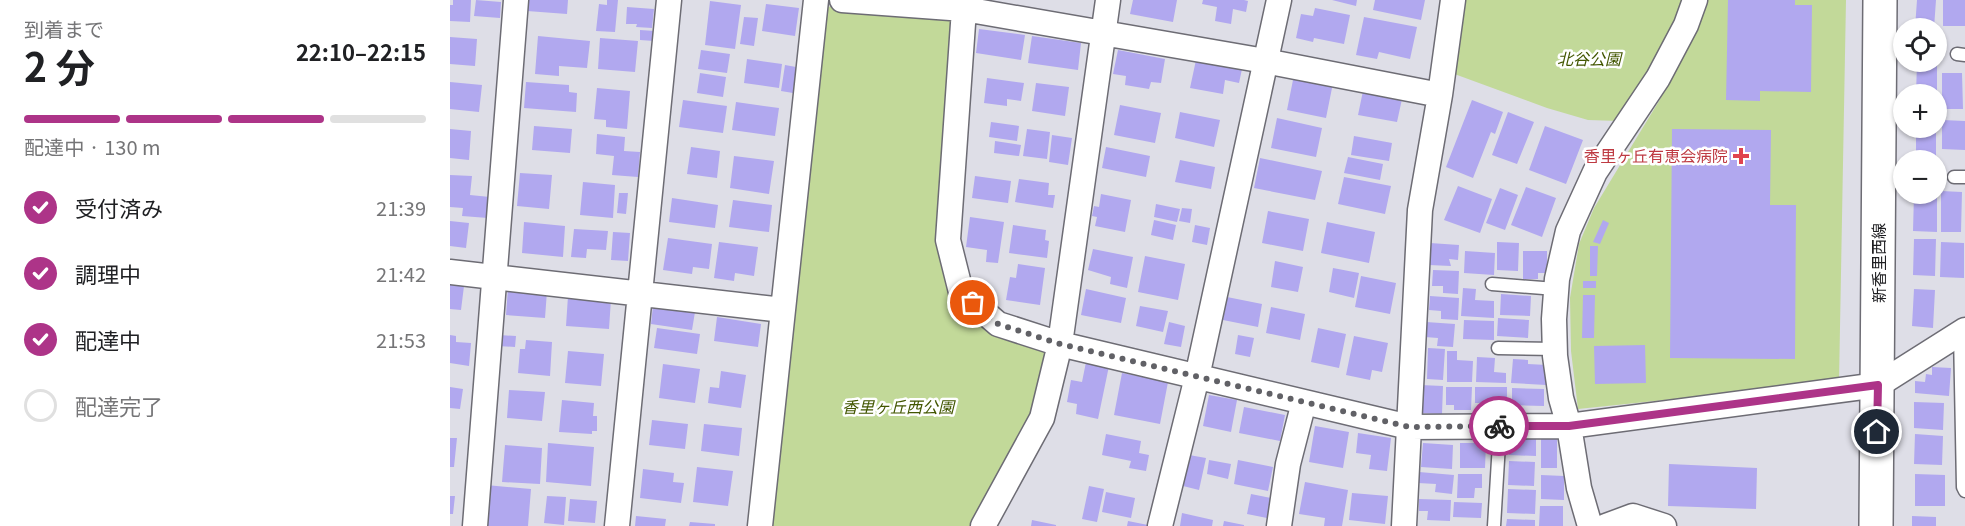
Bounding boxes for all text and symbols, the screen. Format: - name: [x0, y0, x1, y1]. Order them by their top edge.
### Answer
- text: 到着まで: [24, 14, 104, 43]
- map controls: [1893, 18, 1947, 204]
- button: locate: [1893, 18, 1947, 72]
- text: 22:10–22:15: [296, 35, 426, 67]
- text: 2 分: [24, 37, 95, 93]
- park label: 北谷公園: [1557, 46, 1623, 70]
- button: +: [1893, 84, 1947, 138]
- text: 配達中 · 130 m: [24, 132, 160, 161]
- place label: 香里ヶ丘有恵会病院: [1584, 143, 1728, 167]
- marker: 香里ヶ丘有恵会病院: [1732, 147, 1750, 165]
- button: −: [1893, 150, 1947, 204]
- icon: check: [24, 191, 57, 224]
- text: 受付済み: [75, 191, 163, 223]
- text: 21:39: [376, 193, 426, 222]
- street label: 新香里西線: [1866, 223, 1890, 303]
- icon: check: [24, 257, 57, 290]
- text: 調理中: [75, 257, 141, 289]
- text: 21:42: [376, 259, 426, 288]
- pin: [947, 277, 998, 328]
- icon: bag: [956, 286, 989, 319]
- icon: check: [24, 323, 57, 356]
- text: 配達中: [75, 323, 141, 355]
- text: 21:53: [376, 325, 426, 354]
- text: 配達完了: [75, 389, 163, 421]
- park label: 香里ヶ丘西公園: [842, 394, 956, 418]
- courier: [1469, 396, 1529, 456]
- pin: [1851, 406, 1902, 457]
- icon: bike: [1483, 410, 1516, 443]
- icon: home: [1860, 415, 1893, 448]

